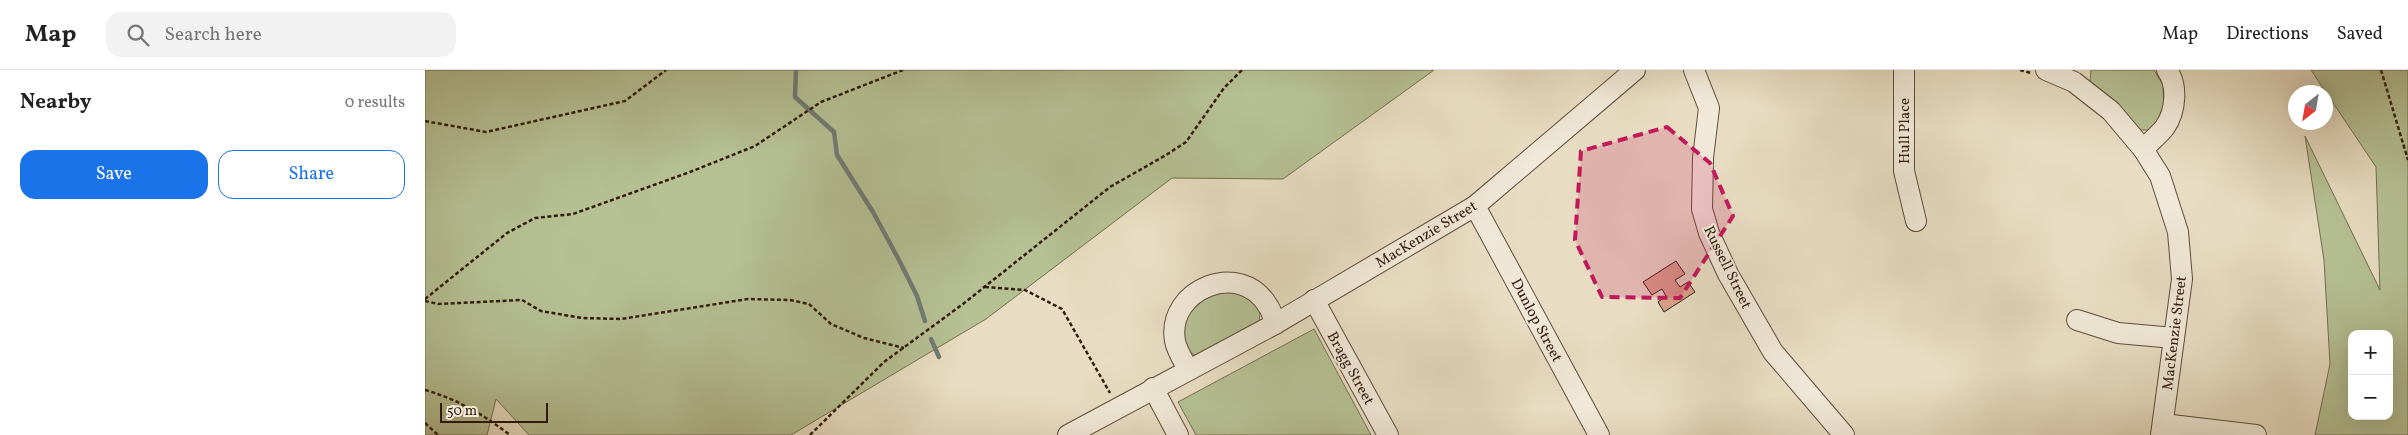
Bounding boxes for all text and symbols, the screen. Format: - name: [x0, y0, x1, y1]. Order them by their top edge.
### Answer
- search box: [106, 12, 456, 57]
- text: Map: [25, 18, 76, 52]
- icon: search: [124, 21, 152, 49]
- text: Search here: [164, 22, 262, 48]
- text: Map: [2162, 22, 2198, 47]
- text: Directions: [2226, 22, 2309, 47]
- text: Saved: [2337, 22, 2383, 47]
- north arrow: [2288, 85, 2333, 130]
- text: Nearby: [20, 88, 91, 117]
- text: 0 results: [345, 92, 405, 114]
- street label: Hull Place: [1895, 98, 1916, 164]
- button: Save: [20, 150, 208, 199]
- button: Share: [218, 150, 405, 199]
- street label: MacKenzie Street: [1372, 197, 1482, 274]
- street label: Russell Street: [1697, 223, 1756, 313]
- street label: Dunlop Street: [1505, 275, 1566, 366]
- street label: MacKenzie Street: [2158, 275, 2193, 392]
- street label: Bragg Street: [1321, 328, 1378, 409]
- map controls: [2348, 330, 2393, 420]
- button: +: [2348, 330, 2393, 375]
- button: −: [2348, 375, 2393, 420]
- scale bar: [440, 400, 547, 423]
- text: 50 m: [447, 402, 477, 421]

